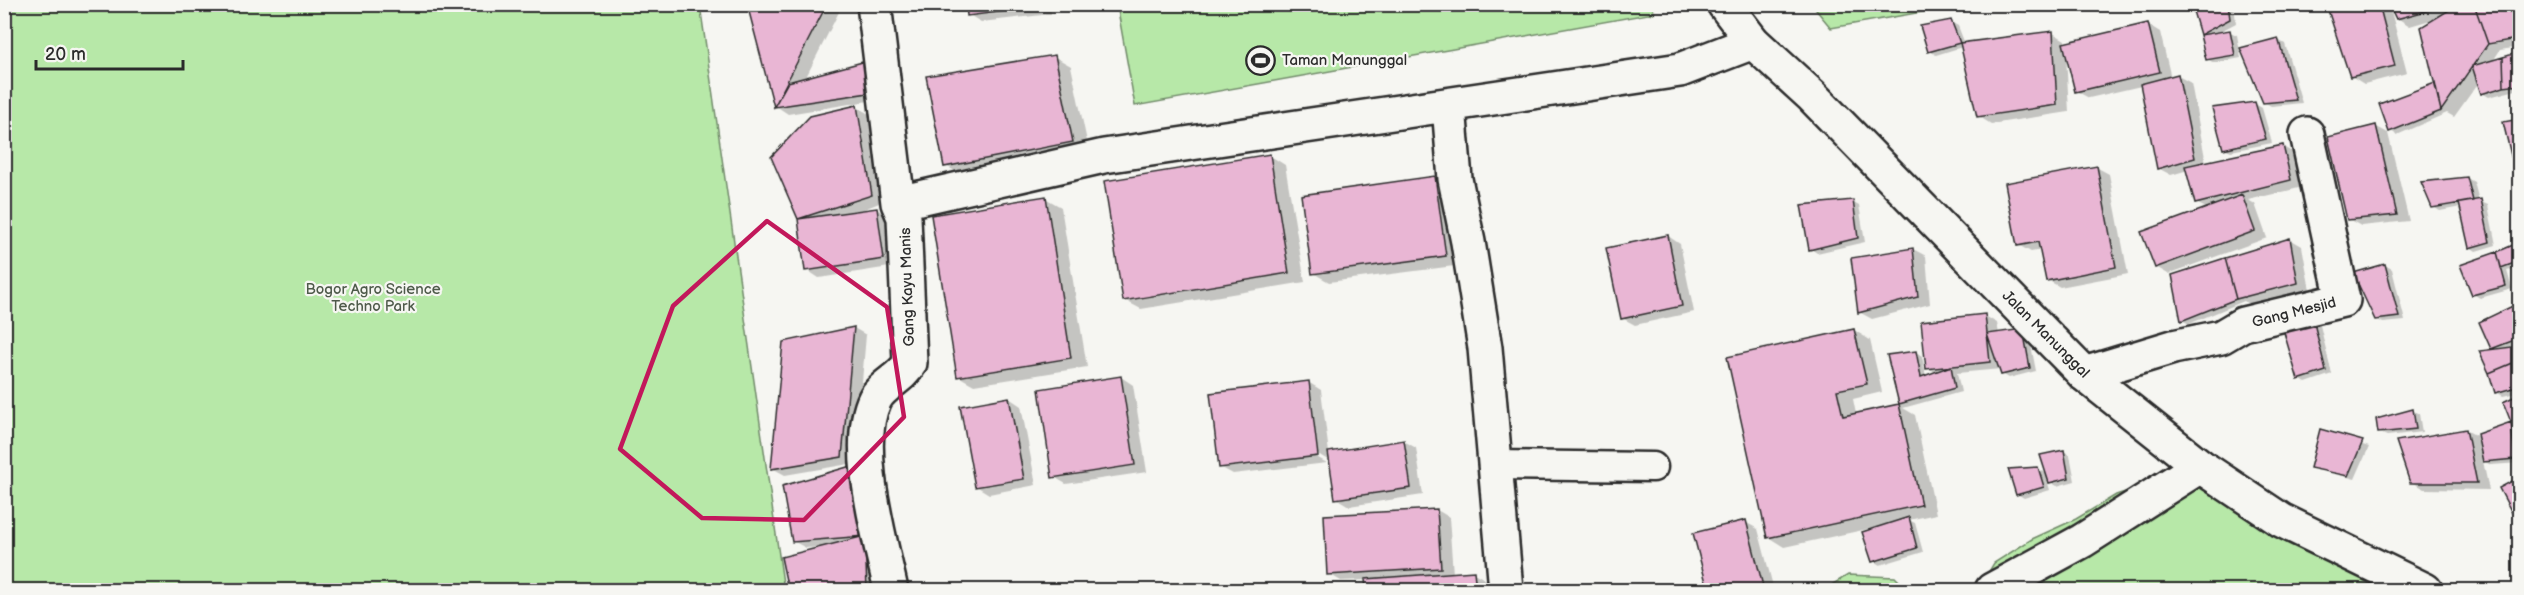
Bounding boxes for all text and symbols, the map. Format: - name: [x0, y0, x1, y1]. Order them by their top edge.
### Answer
- scale bar: [36, 33, 183, 71]
- text: 20 m: [45, 44, 86, 65]
- sports icon: Taman Manunggal: [1245, 44, 1277, 76]
- place label: Taman Manunggal: [1282, 51, 1407, 70]
- street label: Gang Kayu Manis: [896, 227, 919, 347]
- park label: Bogor Agro Science Techno Park: [305, 280, 441, 316]
- street label: Jalan Manunggal: [1998, 287, 2093, 382]
- street label: Gang Mesjid: [2250, 293, 2338, 332]

